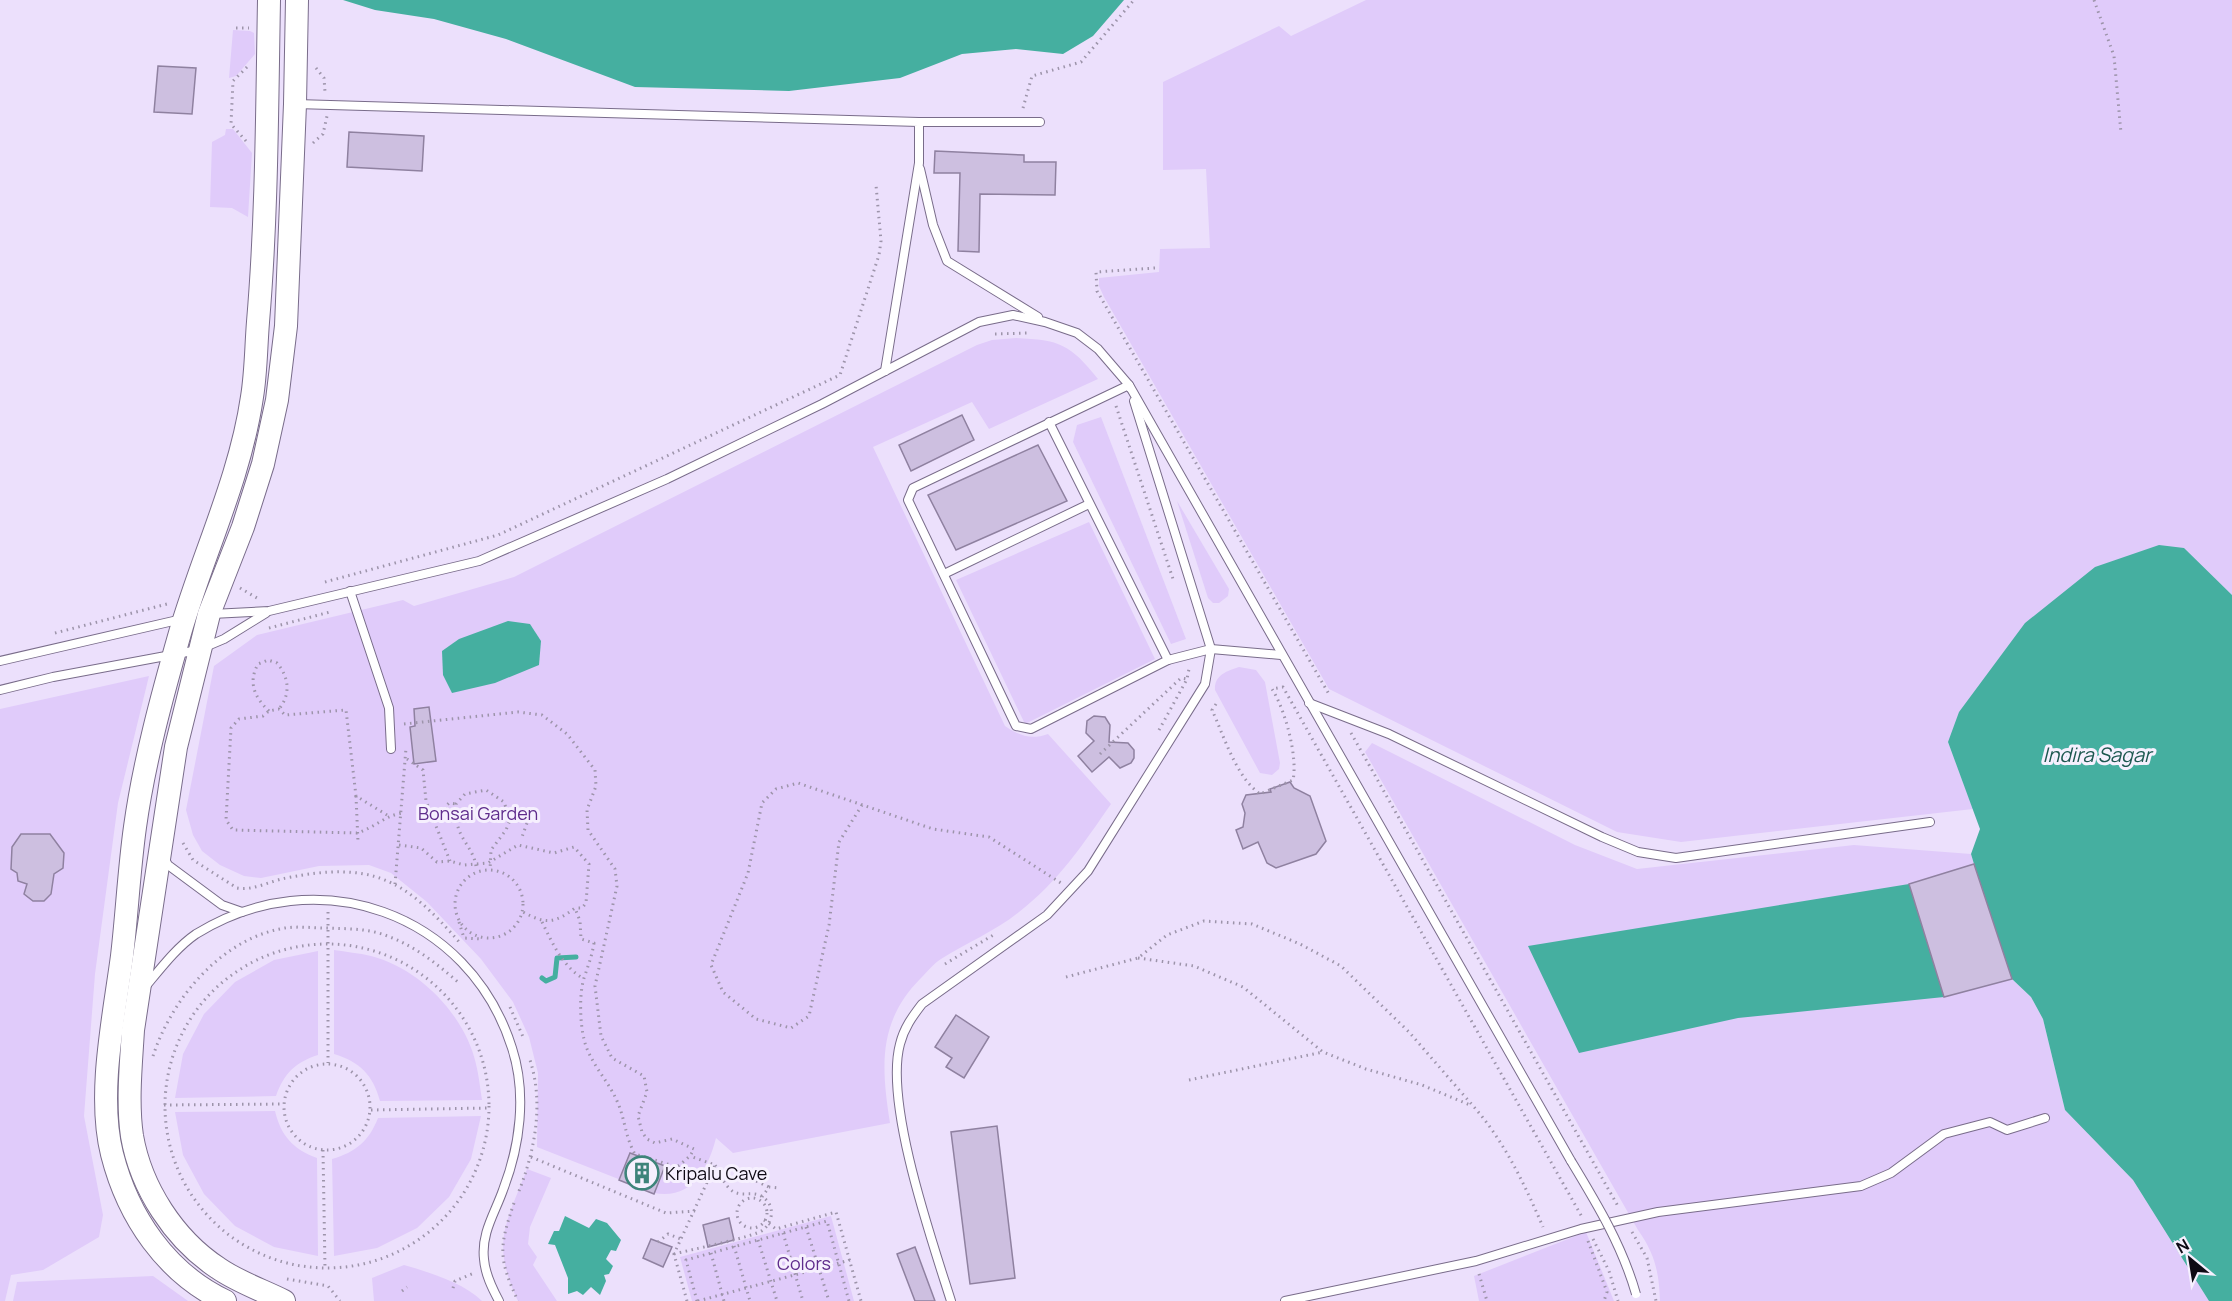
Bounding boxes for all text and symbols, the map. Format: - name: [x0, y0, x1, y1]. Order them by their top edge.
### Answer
- water label: Indira Sagar: [2043, 741, 2154, 768]
- park label: Bonsai Garden: [418, 801, 538, 825]
- building icon: Kripalu Cave: [624, 1155, 660, 1191]
- place label: Kripalu Cave: [665, 1161, 767, 1185]
- north arrow: [2160, 1229, 2220, 1289]
- text: N: [2172, 1234, 2193, 1258]
- park label: Colors: [777, 1251, 831, 1275]

